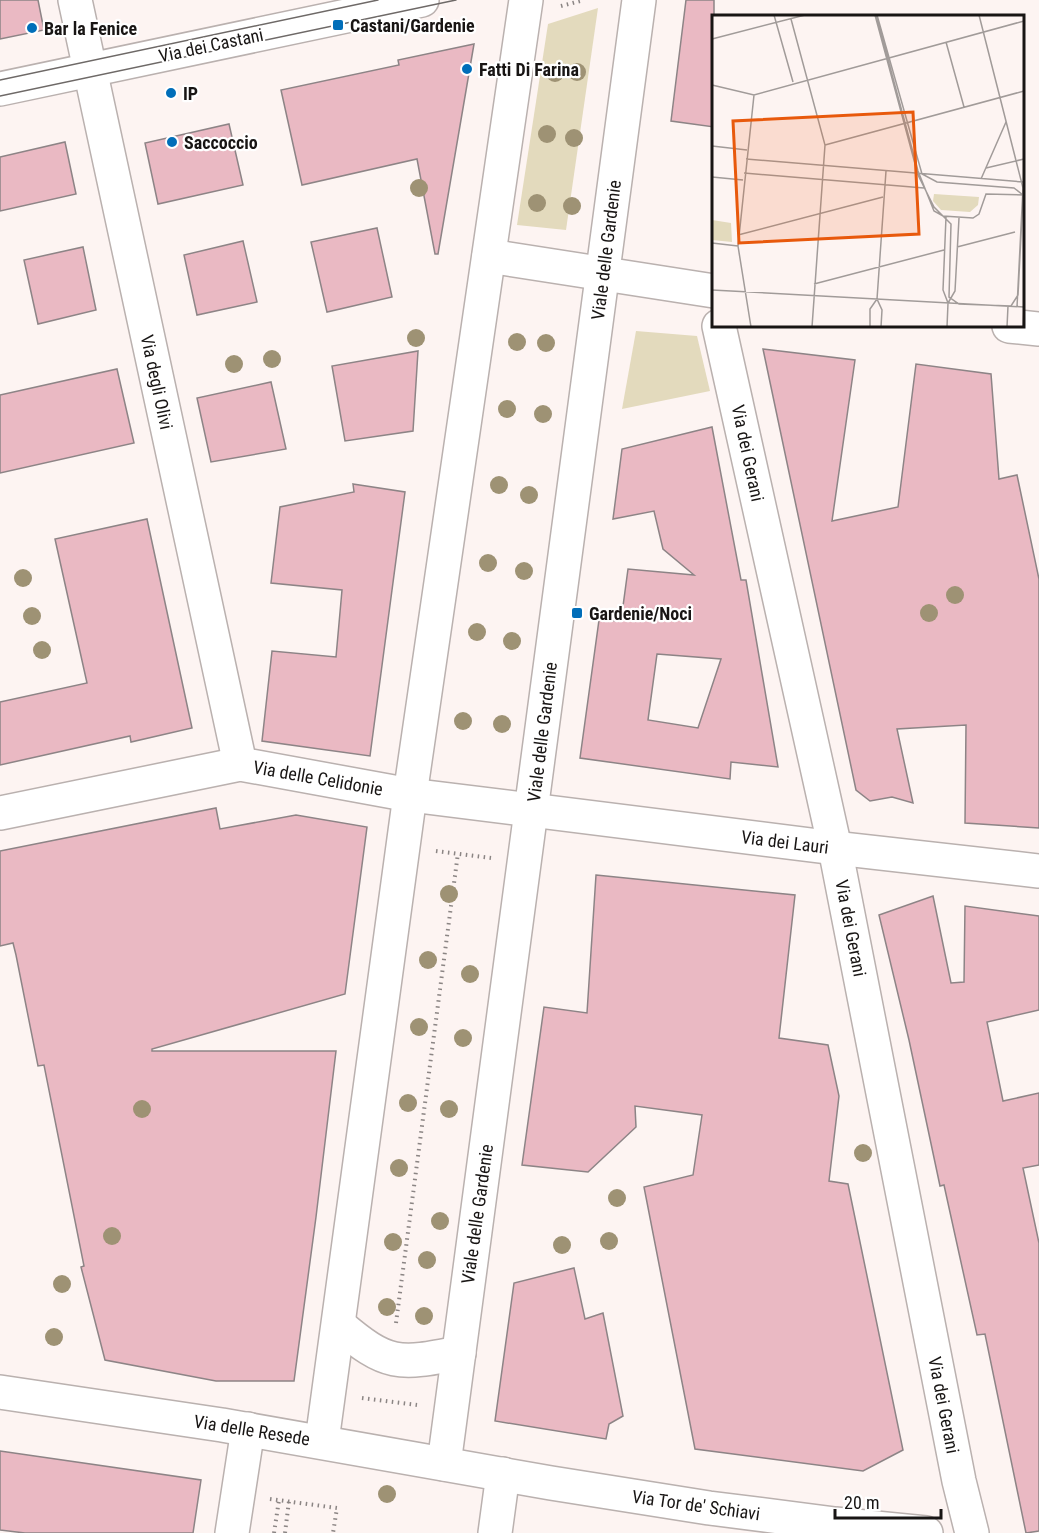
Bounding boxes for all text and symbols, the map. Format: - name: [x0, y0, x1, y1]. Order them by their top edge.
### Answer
- place label: Castani/Gardenie: [350, 15, 475, 36]
- inset map: [712, 15, 1024, 327]
- place label: Bar la Fenice: [44, 18, 138, 39]
- marker: Castani/Gardenie: [331, 18, 345, 32]
- marker: Bar la Fenice: [25, 21, 39, 35]
- street label: Via dei Castani: [157, 24, 265, 66]
- place label: Fatti Di Farina: [479, 59, 579, 80]
- marker: Fatti Di Farina: [460, 62, 474, 76]
- place label: IP: [183, 83, 198, 104]
- marker: IP: [164, 86, 178, 100]
- place label: Saccoccio: [184, 132, 258, 153]
- marker: Saccoccio: [165, 135, 179, 149]
- street label: Viale delle Gardenie: [587, 179, 625, 321]
- street label: Via degli Olivi: [137, 333, 177, 431]
- street label: Via dei Gerani: [728, 403, 768, 503]
- place label: Gardenie/Noci: [589, 603, 692, 624]
- marker: Gardenie/Noci: [570, 606, 584, 620]
- street label: Viale delle Gardenie: [523, 661, 561, 803]
- street label: Via delle Celidonie: [252, 756, 384, 800]
- street label: Via dei Lauri: [740, 826, 830, 858]
- street label: Via dei Gerani: [831, 878, 871, 978]
- street label: Viale delle Gardenie: [457, 1143, 497, 1285]
- street label: Via dei Gerani: [924, 1355, 964, 1455]
- street label: Via delle Resede: [192, 1410, 312, 1450]
- scale bar: [835, 1482, 942, 1520]
- street label: Via Tor de' Schiavi: [631, 1486, 761, 1524]
- text: 20 m: [844, 1492, 879, 1513]

